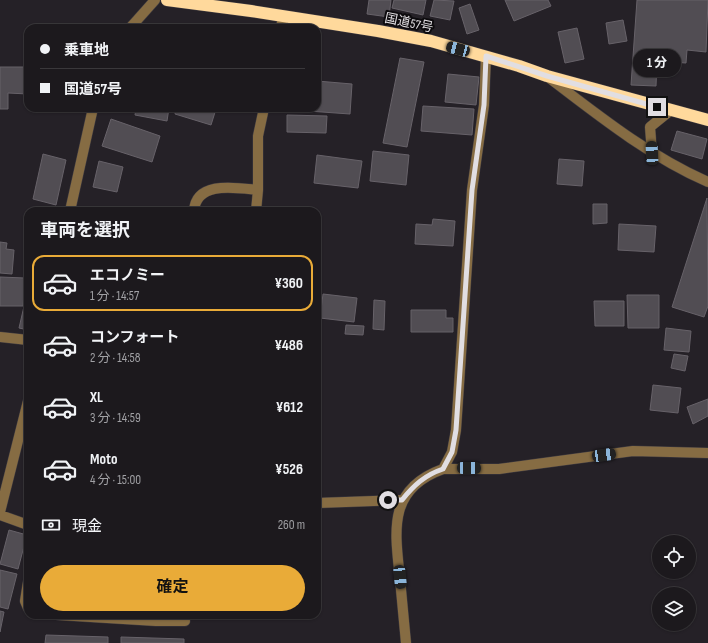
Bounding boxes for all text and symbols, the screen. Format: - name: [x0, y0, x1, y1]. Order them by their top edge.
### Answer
- street label: 国道57号: [383, 10, 435, 36]
- car: [445, 40, 471, 58]
- text: 乗車地: [64, 41, 109, 60]
- callout: 1 分: [633, 49, 681, 77]
- text: 1 分: [647, 55, 667, 71]
- text: 国道57号: [64, 80, 122, 99]
- route end: [648, 98, 666, 116]
- car: [645, 141, 659, 165]
- text: 車両を選択: [40, 220, 130, 241]
- icon: car: [42, 265, 78, 301]
- text: エコノミー: [90, 266, 165, 285]
- text: ¥360: [274, 274, 303, 293]
- text: 1 分 · 14:57: [90, 288, 139, 304]
- icon: car: [42, 327, 78, 363]
- text: コンフォート: [90, 328, 180, 347]
- text: ¥486: [274, 336, 303, 355]
- text: 2 分 · 14:58: [90, 350, 141, 366]
- text: XL: [90, 388, 103, 407]
- icon: car: [42, 389, 78, 425]
- text: ¥612: [276, 398, 303, 417]
- text: 3 分 · 14:59: [90, 410, 141, 426]
- car: [591, 447, 617, 463]
- text: Moto: [90, 450, 117, 469]
- icon: car: [42, 451, 78, 487]
- text: ¥526: [275, 460, 303, 479]
- car: [457, 462, 481, 474]
- text: 4 分 · 15:00: [90, 472, 141, 488]
- route start: [379, 491, 397, 509]
- icon: cash: [40, 514, 62, 536]
- text: 現金: [72, 517, 102, 536]
- text: 260 m: [278, 517, 305, 533]
- map controls: [652, 535, 696, 631]
- button: locate: [652, 535, 696, 579]
- car: [393, 564, 407, 590]
- button: 確定: [40, 565, 305, 611]
- button: layers: [652, 587, 696, 631]

